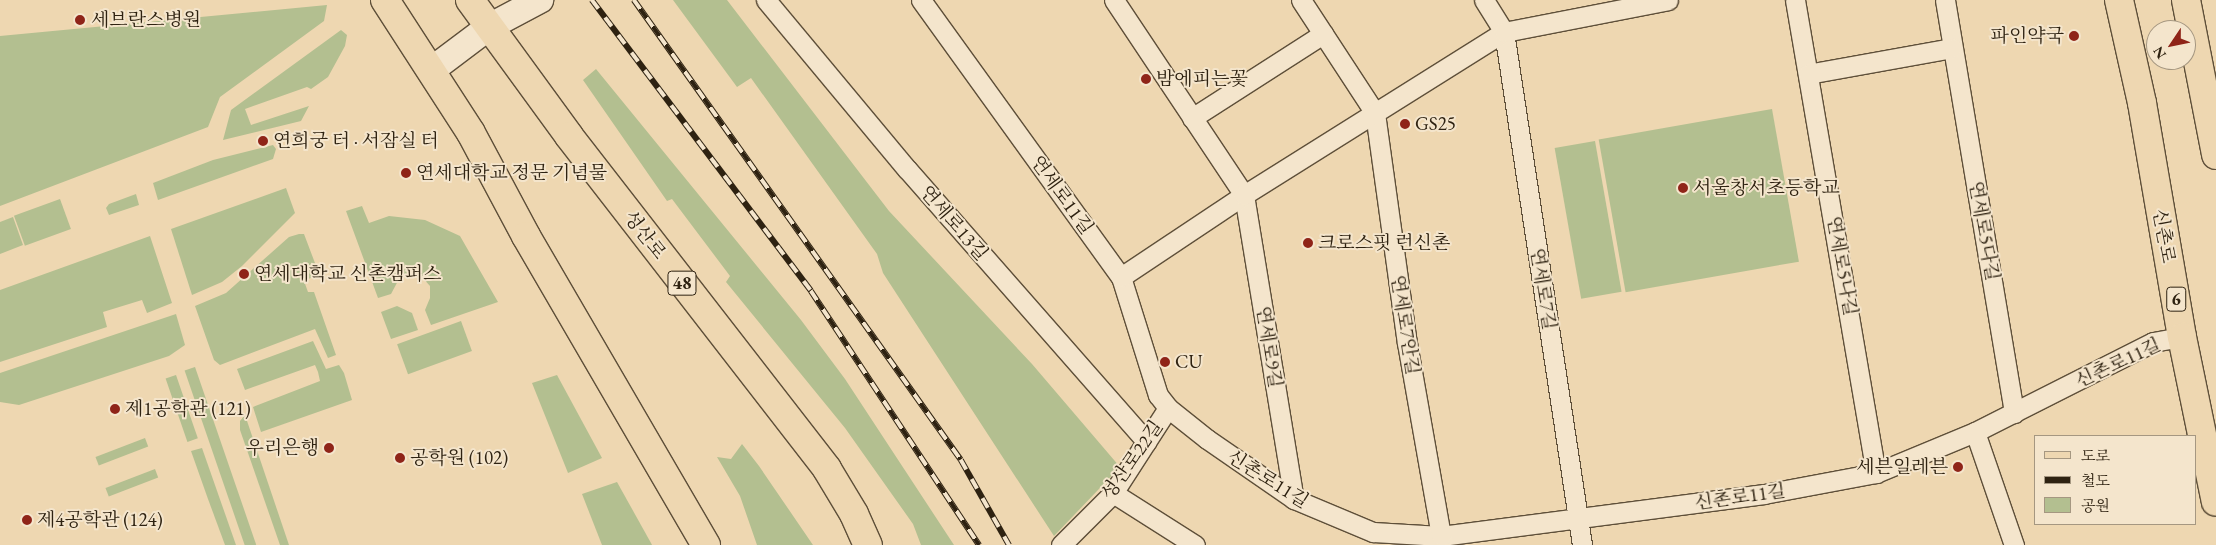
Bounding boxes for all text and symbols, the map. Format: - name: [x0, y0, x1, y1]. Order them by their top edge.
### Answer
- place label: 세브란스병원: [91, 9, 201, 31]
- marker: 세브란스병원: [73, 13, 87, 27]
- north arrow: [2146, 20, 2196, 70]
- place label: 파인약국: [1991, 25, 2064, 47]
- marker: 파인약국: [2068, 30, 2080, 42]
- text: N: [2149, 43, 2170, 63]
- place label: 밤에피는꽃: [1156, 68, 1248, 90]
- marker: 밤에피는꽃: [1140, 73, 1152, 85]
- place label: GS25: [1415, 113, 1456, 135]
- marker: GS25: [1399, 118, 1411, 130]
- place label: 연희궁 터 · 서잠실 터: [273, 130, 439, 152]
- marker: 연희궁 터 · 서잠실 터: [257, 135, 269, 147]
- street label: 연세로11길: [1026, 151, 1098, 239]
- place label: 연세대학교 정문 기념물: [416, 162, 607, 184]
- marker: 연세대학교 정문 기념물: [400, 167, 412, 179]
- place label: 서울창서초등학교: [1693, 177, 1840, 199]
- street label: 연세로5다길: [1964, 179, 2004, 283]
- street label: 연세로13길: [915, 181, 993, 265]
- marker: 서울창서초등학교: [1677, 182, 1689, 194]
- street label: 성산로: [619, 206, 671, 264]
- street label: 신촌로: [2148, 207, 2180, 265]
- street label: 연세로5나길: [1822, 214, 1862, 318]
- place label: 크로스핏 런신촌: [1318, 232, 1450, 254]
- marker: 크로스핏 런신촌: [1302, 237, 1314, 249]
- street label: 연세로7길: [1525, 246, 1561, 332]
- place label: 연세대학교 신촌캠퍼스: [254, 263, 441, 285]
- marker: 연세대학교 신촌캠퍼스: [238, 268, 250, 280]
- road number: 48: [667, 268, 697, 298]
- street label: 연세로7안길: [1386, 273, 1424, 377]
- road number: 6: [2166, 284, 2186, 314]
- street label: 연세로9길: [1251, 304, 1287, 390]
- street label: 신촌로11길: [2072, 333, 2164, 393]
- place label: CU: [1175, 351, 1203, 373]
- marker: CU: [1159, 356, 1171, 368]
- place label: 제1공학관 (121): [125, 398, 251, 420]
- marker: 제1공학관 (121): [109, 403, 121, 415]
- street label: 성산로22길: [1096, 416, 1168, 504]
- legend: [2034, 435, 2196, 525]
- place label: 우리은행: [246, 437, 319, 459]
- marker: 우리은행: [323, 442, 335, 454]
- street label: 신촌로11길: [1223, 445, 1313, 513]
- text: 도로: [2081, 446, 2110, 465]
- place label: 공학원 (102): [410, 447, 508, 469]
- marker: 공학원 (102): [394, 452, 406, 464]
- place label: 세븐일레븐: [1856, 456, 1948, 478]
- marker: 세븐일레븐: [1952, 461, 1964, 473]
- text: 철도: [2081, 471, 2110, 490]
- street label: 신촌로11길: [1693, 479, 1787, 515]
- text: 공원: [2081, 496, 2110, 515]
- place label: 제4공학관 (124): [37, 509, 163, 531]
- marker: 제4공학관 (124): [21, 514, 33, 526]

